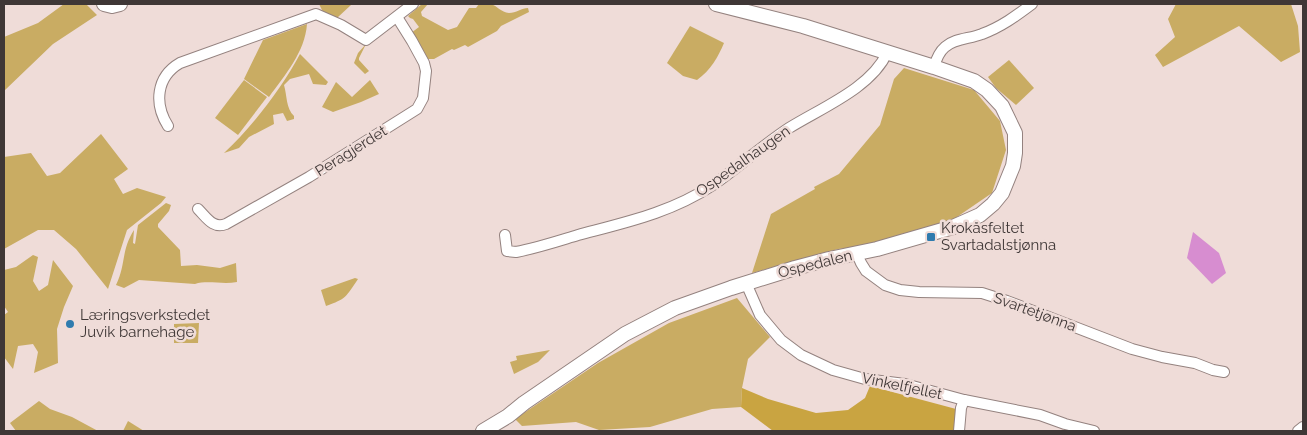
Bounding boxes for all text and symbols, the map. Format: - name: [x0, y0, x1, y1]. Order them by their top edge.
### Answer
- street label: Peragjerdet: [312, 122, 390, 180]
- street label: Ospedalhaugen: [692, 122, 794, 200]
- place label: Krokåsfeltet Svartadalstjønna: [941, 219, 1056, 254]
- marker: Krokåsfeltet Svartadalstjønna: [925, 231, 937, 243]
- street label: Ospedalen: [776, 246, 854, 282]
- street label: Svartetjønna: [991, 289, 1079, 335]
- place label: Læringsverkstedet Juvik barnehage: [80, 306, 210, 341]
- marker: Læringsverkstedet Juvik barnehage: [64, 318, 76, 330]
- street label: Vinkelfjellet: [860, 369, 944, 403]

